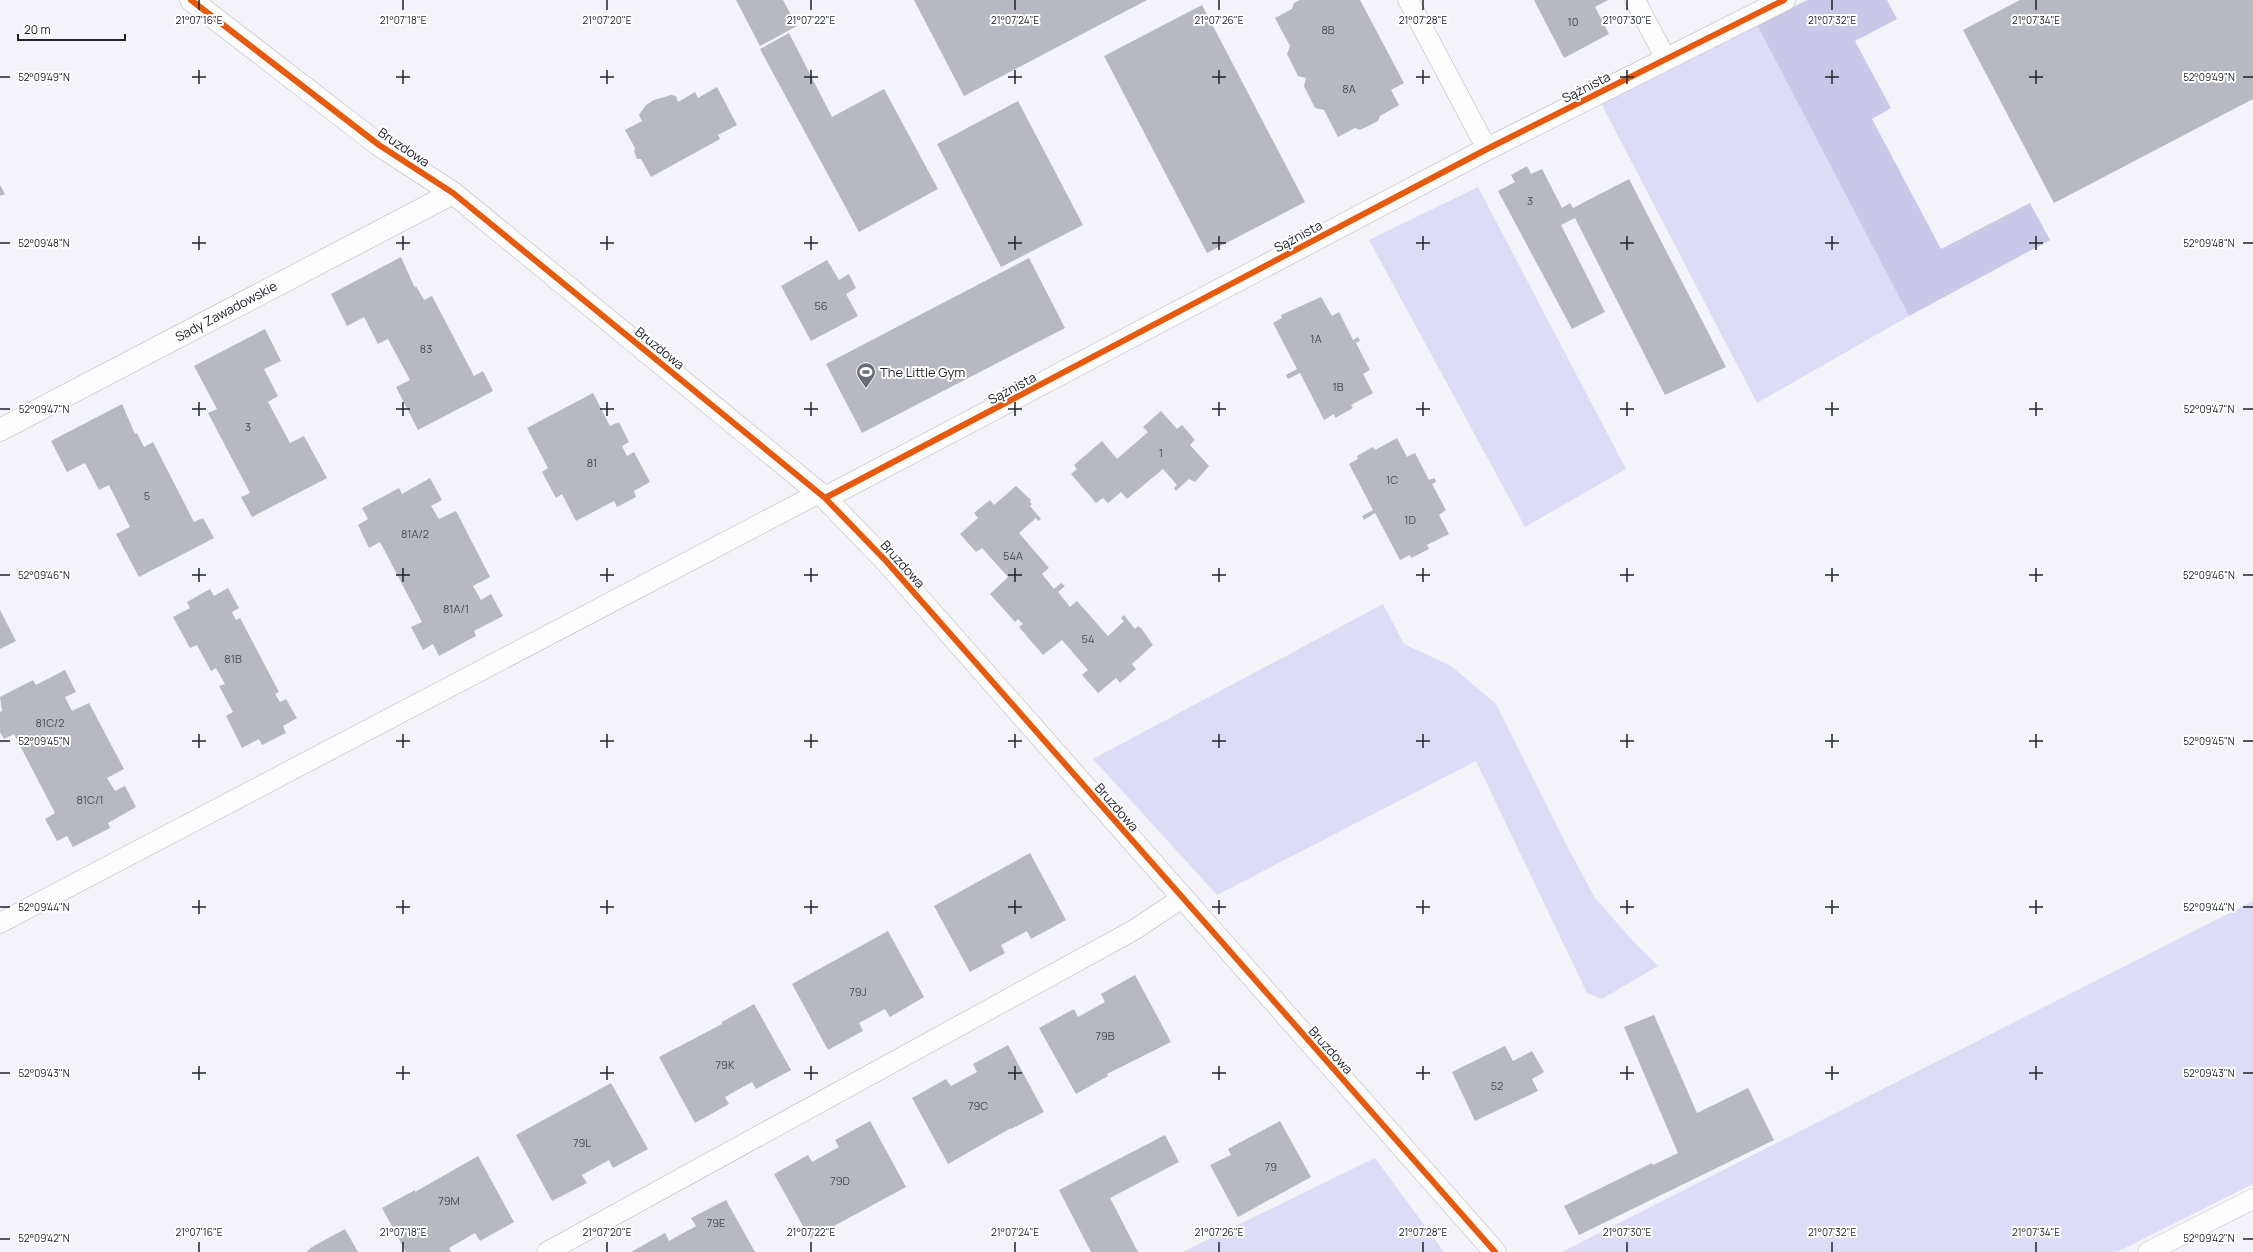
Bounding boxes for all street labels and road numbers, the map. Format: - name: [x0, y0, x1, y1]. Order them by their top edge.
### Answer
- street label: Sążnista: [1559, 67, 1613, 107]
- street label: Bruzdowa: [375, 123, 433, 171]
- street label: Sążnista: [1271, 216, 1325, 256]
- street label: Sady Zawadowskie: [172, 276, 280, 345]
- street label: Bruzdowa: [632, 323, 688, 373]
- street label: Sążnista: [985, 368, 1039, 408]
- street label: Bruzdowa: [877, 536, 929, 592]
- street label: Bruzdowa: [1091, 779, 1143, 835]
- street label: Bruzdowa: [1305, 1022, 1357, 1078]

